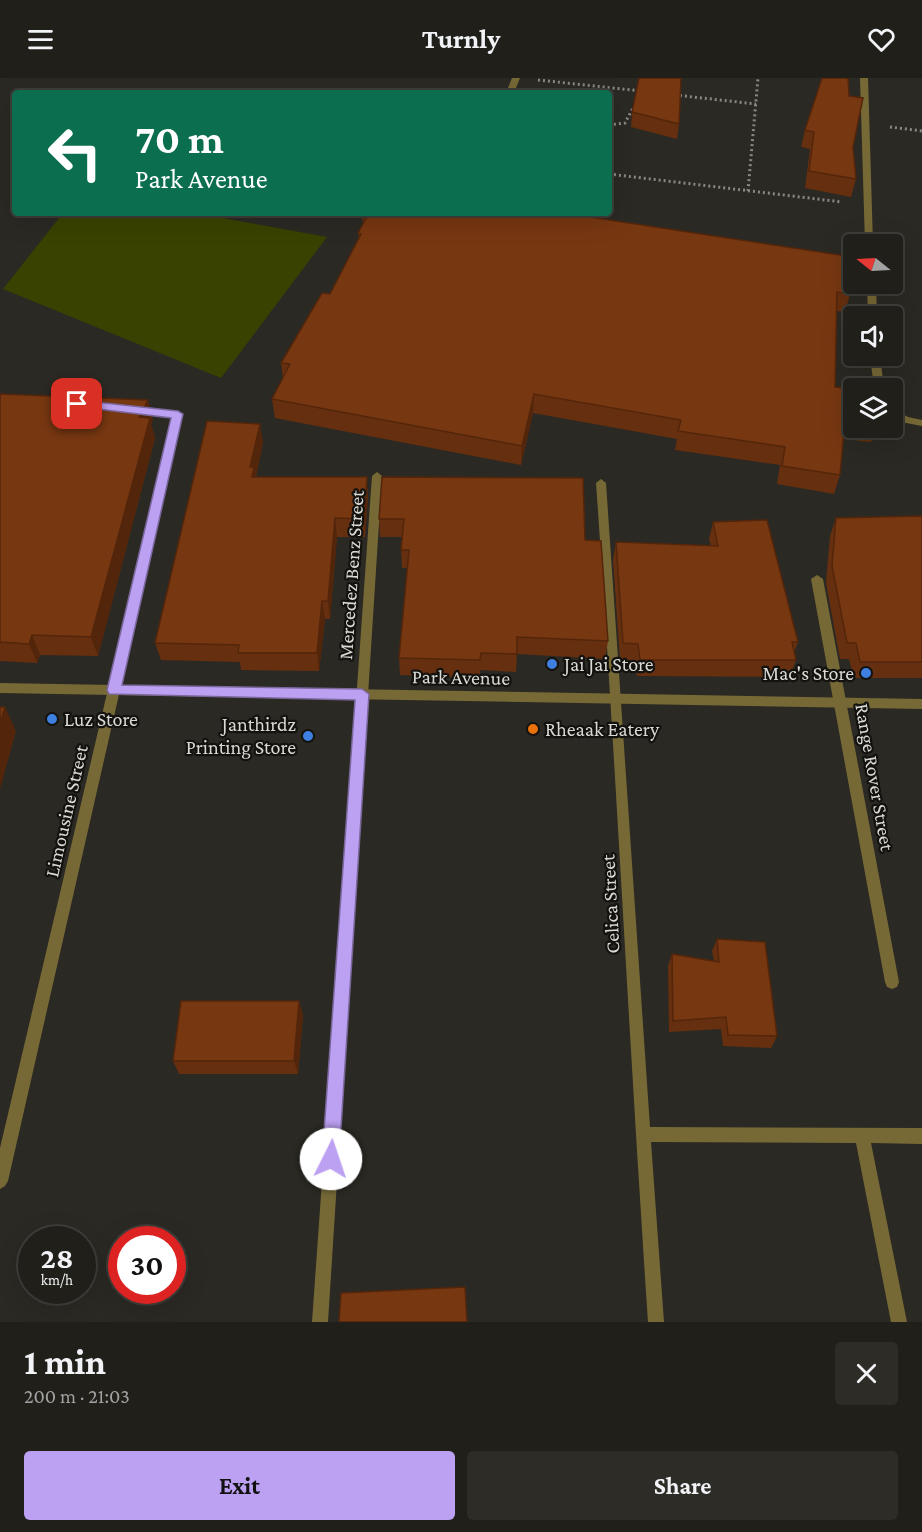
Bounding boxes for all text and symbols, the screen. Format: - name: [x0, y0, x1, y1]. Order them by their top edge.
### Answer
- icon: menu: [24, 23, 57, 56]
- icon: heart: [865, 23, 898, 56]
- text: Turnly: [422, 24, 500, 54]
- icon: left: [36, 114, 114, 192]
- text: 70 m: [135, 115, 224, 162]
- text: Park Avenue: [135, 164, 268, 194]
- north arrow: [843, 234, 903, 294]
- map controls: [843, 234, 903, 438]
- button: sound: [843, 306, 903, 366]
- pin: [51, 378, 102, 429]
- button: layers: [843, 378, 903, 438]
- icon: arrive: [60, 387, 93, 420]
- street label: Mercedez Benz Street: [334, 489, 368, 661]
- place label: Jai Jai Store: [562, 653, 654, 676]
- marker: Jai Jai Store: [545, 657, 559, 671]
- place label: Mac's Store: [762, 662, 854, 684]
- street label: Park Avenue: [412, 665, 510, 689]
- marker: Mac's Store: [859, 666, 873, 680]
- street label: Range Rover Street: [850, 702, 899, 853]
- place label: Luz Store: [64, 708, 138, 730]
- marker: Luz Store: [45, 712, 59, 726]
- place label: Janthirdz Printing Store: [186, 713, 296, 759]
- place label: Rheaak Eatery: [545, 718, 660, 741]
- marker: Rheaak Eatery: [526, 722, 540, 736]
- marker: Janthirdz Printing Store: [301, 729, 315, 743]
- street label: Limousine Street: [40, 742, 92, 879]
- street label: Celica Street: [596, 854, 624, 954]
- position arrow: [299, 1127, 363, 1191]
- speed limit sign: 30: [108, 1226, 186, 1304]
- text: 28: [41, 1241, 73, 1274]
- text: km/h: [41, 1272, 73, 1288]
- text: 1 min: [24, 1342, 106, 1382]
- button: close: [835, 1342, 898, 1405]
- text: 200 m · 21:03: [24, 1385, 130, 1407]
- button: Exit: [24, 1451, 455, 1520]
- button: Share: [467, 1451, 898, 1520]

